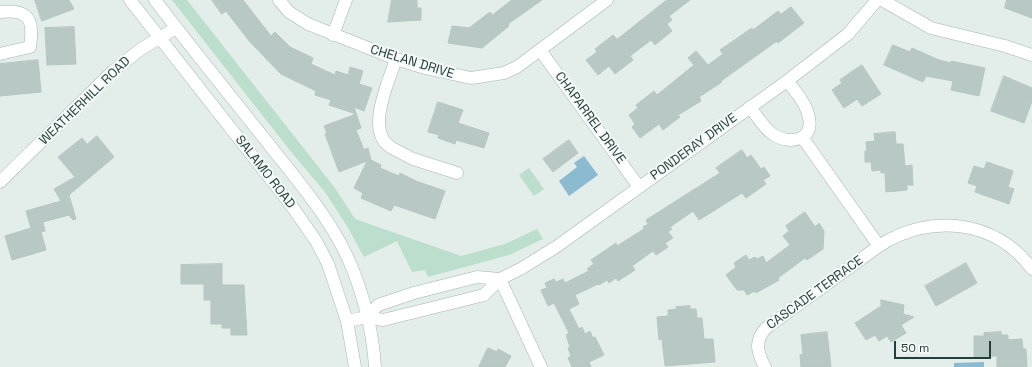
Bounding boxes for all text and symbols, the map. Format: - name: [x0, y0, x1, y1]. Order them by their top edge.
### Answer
- street label: CHELAN DRIVE: [368, 42, 456, 82]
- street label: WEATHERHILL ROAD: [36, 54, 134, 148]
- street label: CHAPARREL DRIVE: [551, 69, 629, 167]
- street label: PONDERAY DRIVE: [648, 110, 740, 184]
- street label: SALAMO ROAD: [232, 132, 298, 212]
- street label: CASCADE TERRACE: [764, 253, 866, 333]
- scale bar: [896, 333, 993, 359]
- text: 50 m: [901, 340, 929, 356]

